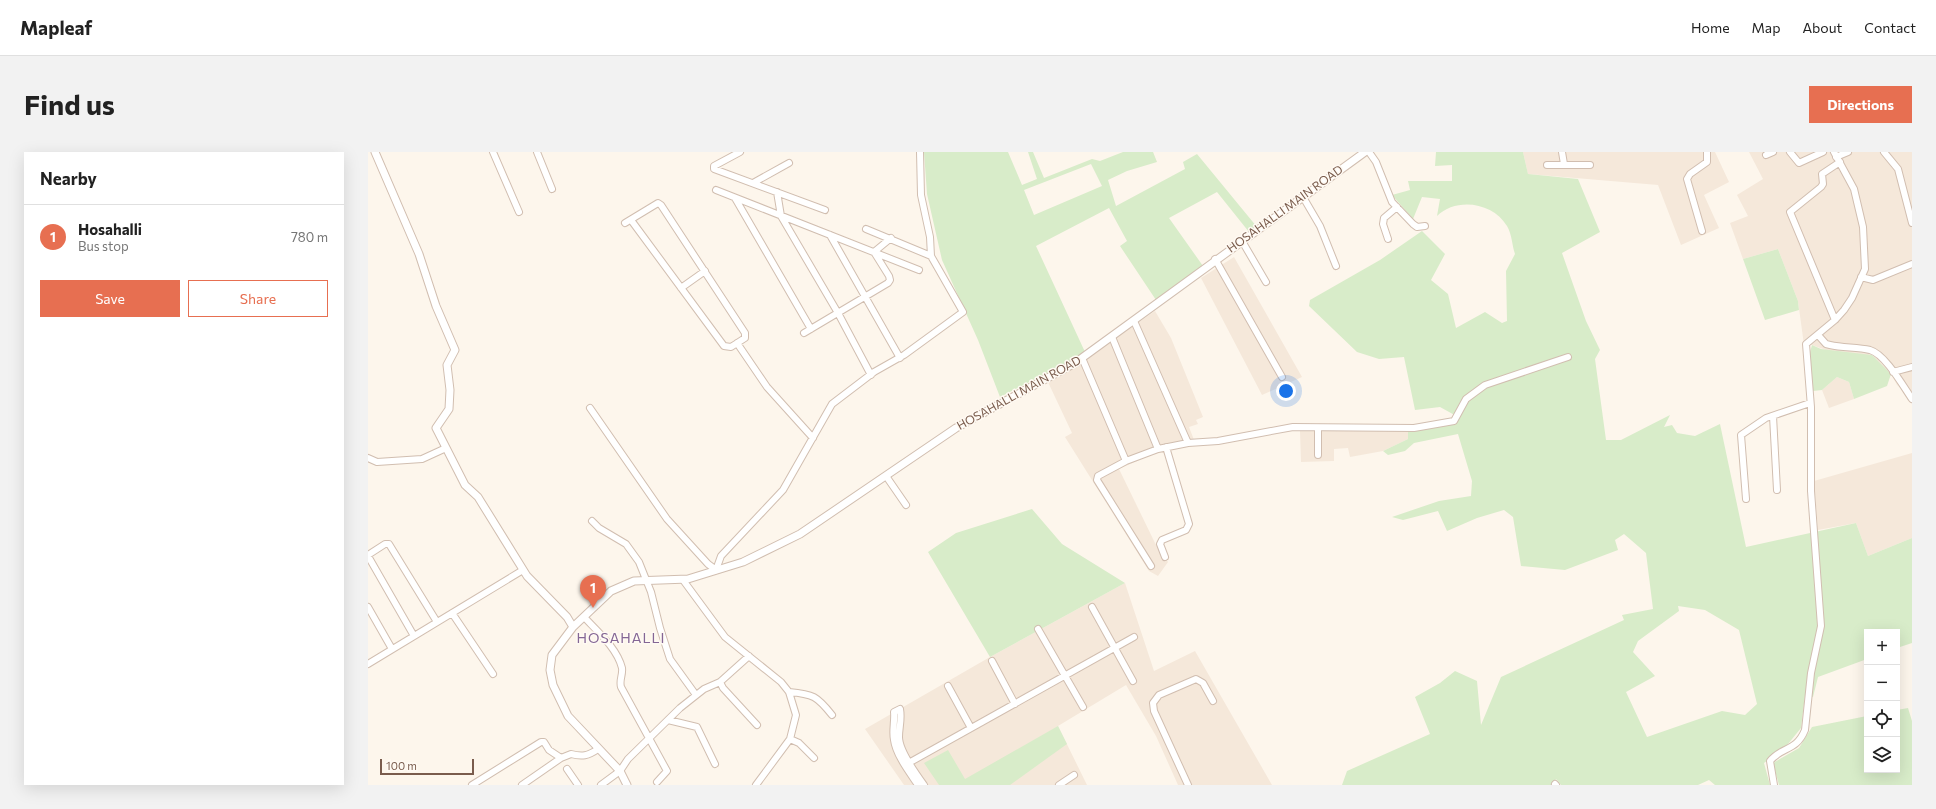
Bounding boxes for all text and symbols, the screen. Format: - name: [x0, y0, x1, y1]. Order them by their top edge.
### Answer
- text: Mapleaf: [20, 16, 92, 39]
- text: Home: [1691, 19, 1730, 36]
- text: Map: [1752, 19, 1780, 36]
- text: About: [1802, 19, 1842, 36]
- text: Contact: [1864, 19, 1916, 36]
- button: Directions: [1809, 86, 1912, 123]
- text: Find us: [24, 87, 115, 121]
- street label: HOSAHALLI MAIN ROAD: [1224, 161, 1345, 255]
- text: Nearby: [40, 168, 97, 189]
- text: Hosahalli: [78, 220, 142, 238]
- text: 1: [50, 229, 56, 245]
- text: 780 m: [291, 229, 328, 245]
- text: Bus stop: [78, 238, 129, 254]
- button: Save: [40, 280, 180, 317]
- button: Share: [188, 280, 328, 317]
- street label: HOSAHALLI MAIN ROAD: [954, 352, 1083, 432]
- your location: [1276, 381, 1296, 401]
- pin: 1: [580, 575, 606, 608]
- district label: HOSAHALLI: [577, 629, 665, 646]
- map controls: [1864, 629, 1900, 773]
- button: +: [1864, 629, 1900, 665]
- button: −: [1864, 665, 1900, 701]
- button: locate: [1864, 701, 1900, 737]
- button: layers: [1864, 737, 1900, 773]
- scale bar: [380, 757, 474, 776]
- text: 100 m: [386, 759, 417, 772]

